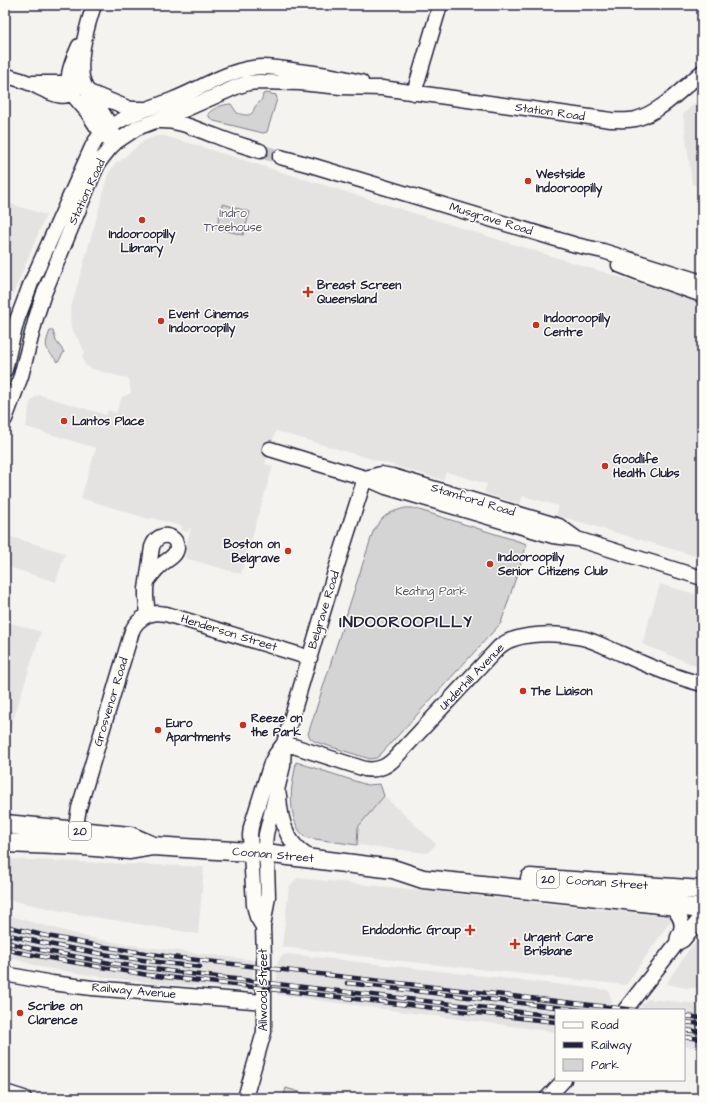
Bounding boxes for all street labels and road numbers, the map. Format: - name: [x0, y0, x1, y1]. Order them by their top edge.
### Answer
- street label: Station Road: [514, 99, 586, 125]
- street label: Station Road: [64, 156, 110, 228]
- street label: Musgrave Road: [447, 198, 535, 241]
- street label: Stamford Road: [429, 479, 517, 521]
- street label: Belgrave Road: [304, 569, 345, 651]
- street label: Henderson Street: [179, 610, 279, 656]
- street label: Underhill Avenue: [436, 639, 509, 714]
- street label: Grosvenor Road: [89, 655, 133, 749]
- road number: 20: [69, 822, 91, 840]
- street label: Coonan Street: [231, 843, 315, 867]
- road number: 20: [537, 870, 559, 888]
- street label: Coonan Street: [566, 872, 649, 894]
- street label: Allwood Street: [255, 949, 272, 1031]
- street label: Railway Avenue: [91, 979, 177, 1004]

